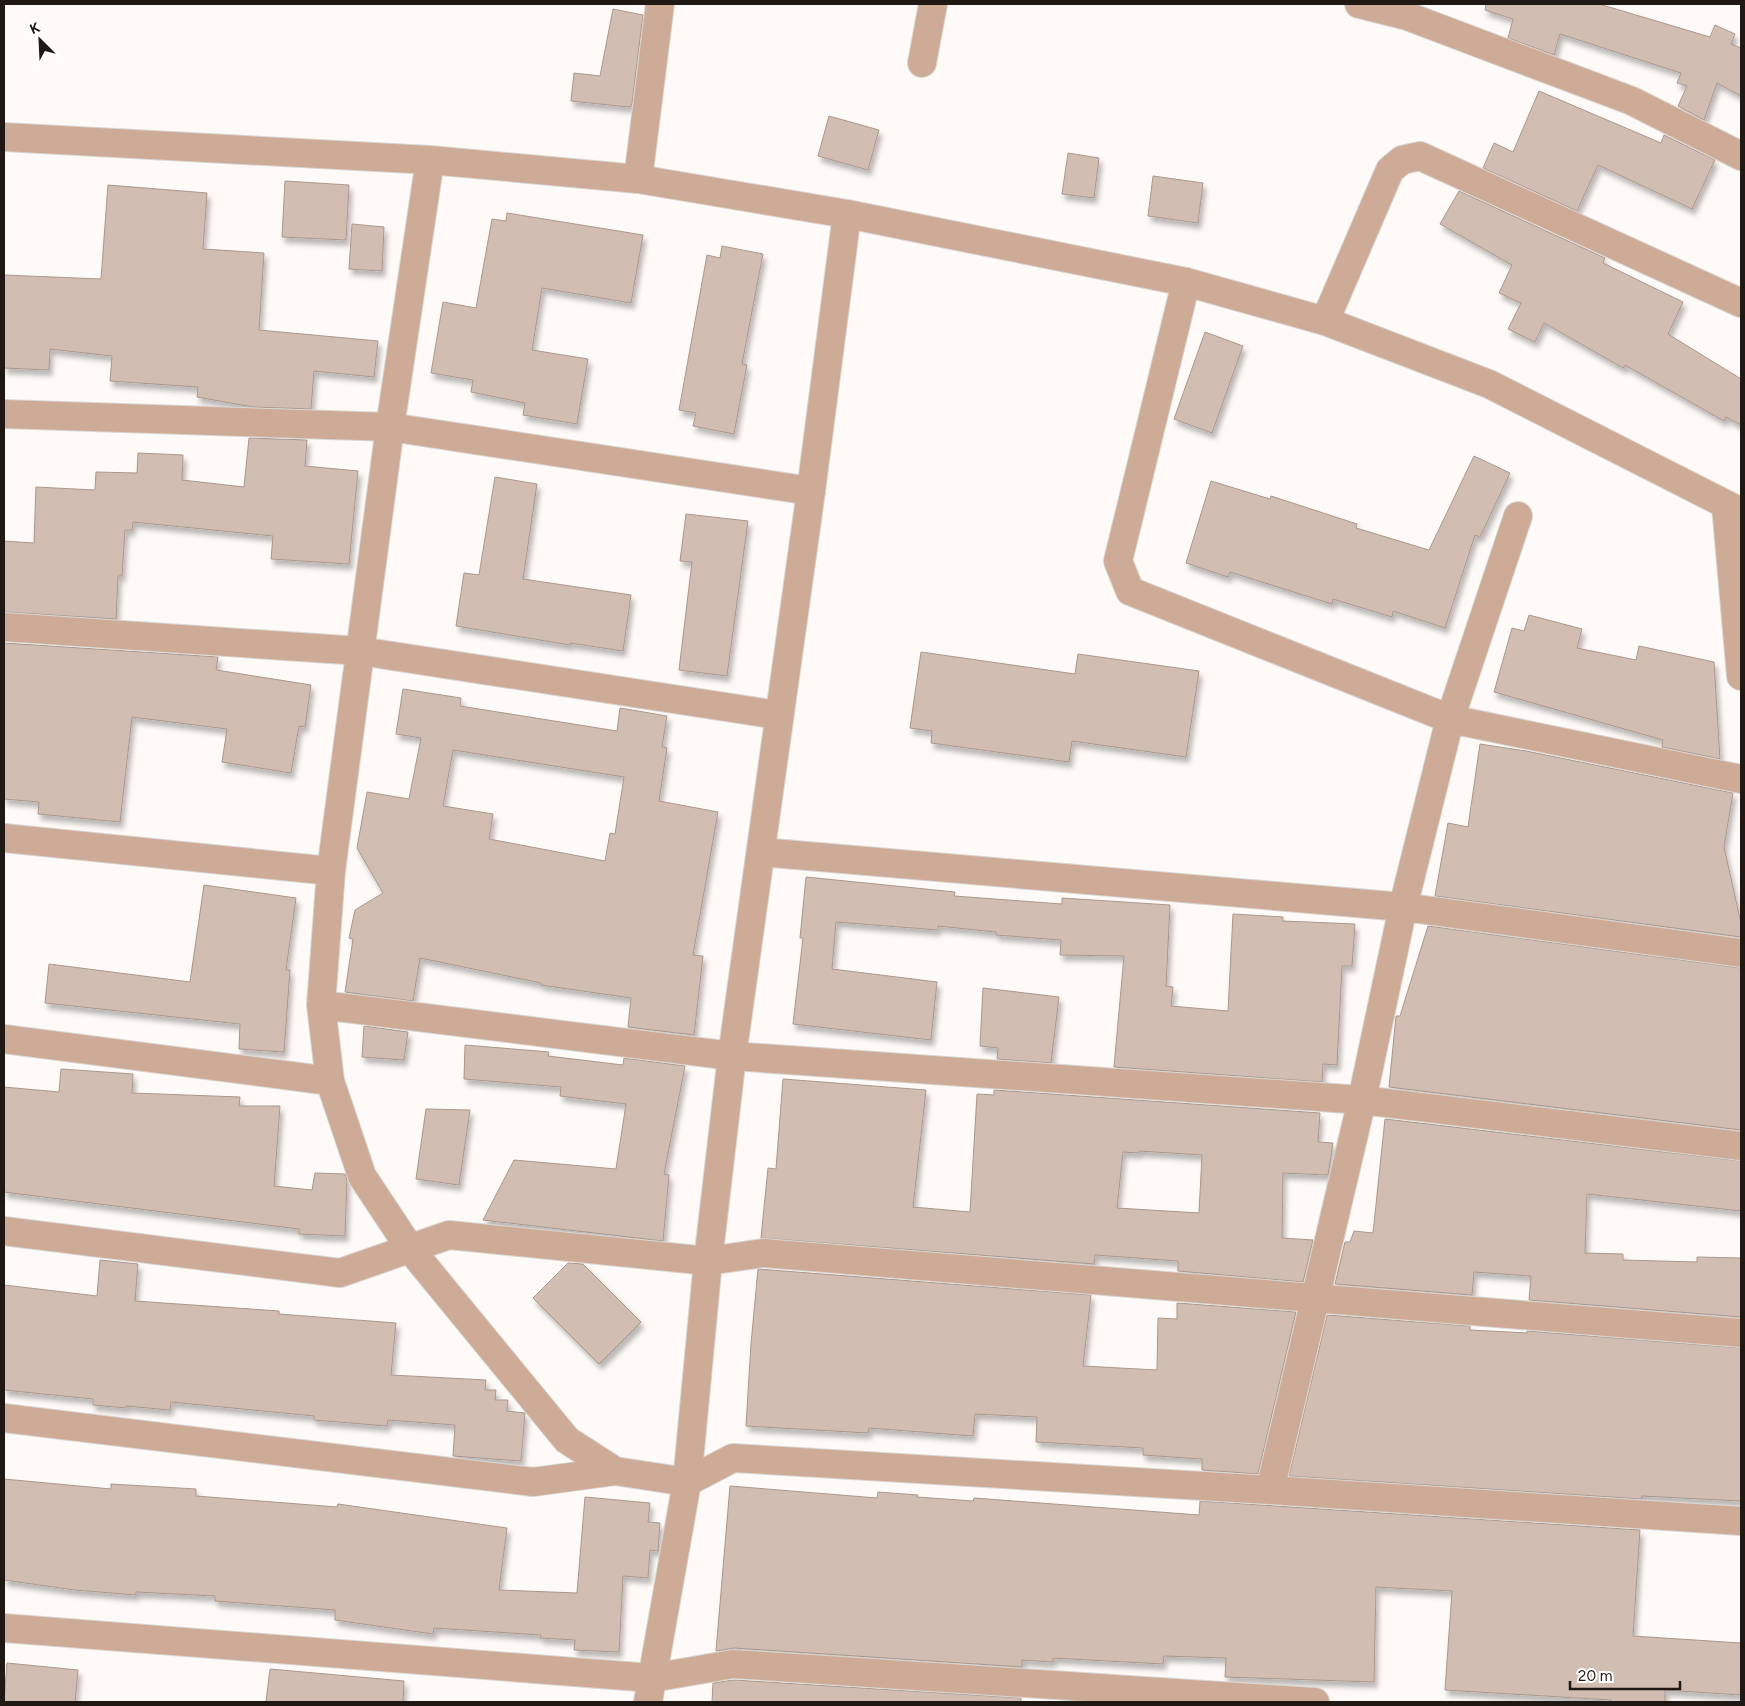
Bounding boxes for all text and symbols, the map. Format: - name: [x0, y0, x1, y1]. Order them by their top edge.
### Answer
- north arrow: [15, 15, 65, 65]
- text: K: [27, 19, 43, 38]
- scale bar: [1570, 1658, 1680, 1690]
- text: 20 m: [1578, 1667, 1612, 1685]

